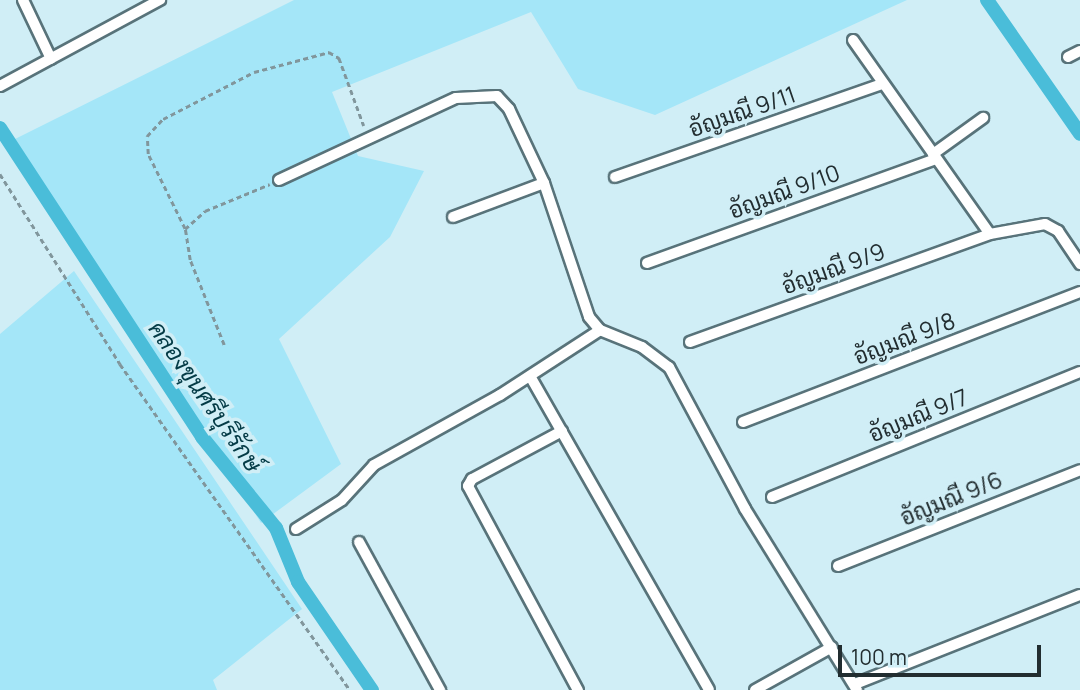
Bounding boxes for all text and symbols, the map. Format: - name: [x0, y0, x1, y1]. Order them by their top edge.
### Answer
- street label: อัญมณี 9/11: [685, 80, 799, 142]
- street label: อัญมณี 9/10: [724, 158, 844, 224]
- street label: อัญมณี 9/9: [778, 237, 888, 299]
- street label: อัญมณี 9/8: [849, 306, 959, 370]
- water label: คลองขุนศรีบุรีรักษ์: [143, 315, 269, 477]
- street label: อัญมณี 9/7: [864, 383, 972, 447]
- street label: อัญมณี 9/6: [896, 465, 1006, 531]
- scale bar: [842, 630, 1045, 674]
- text: 100 m: [851, 643, 907, 671]

